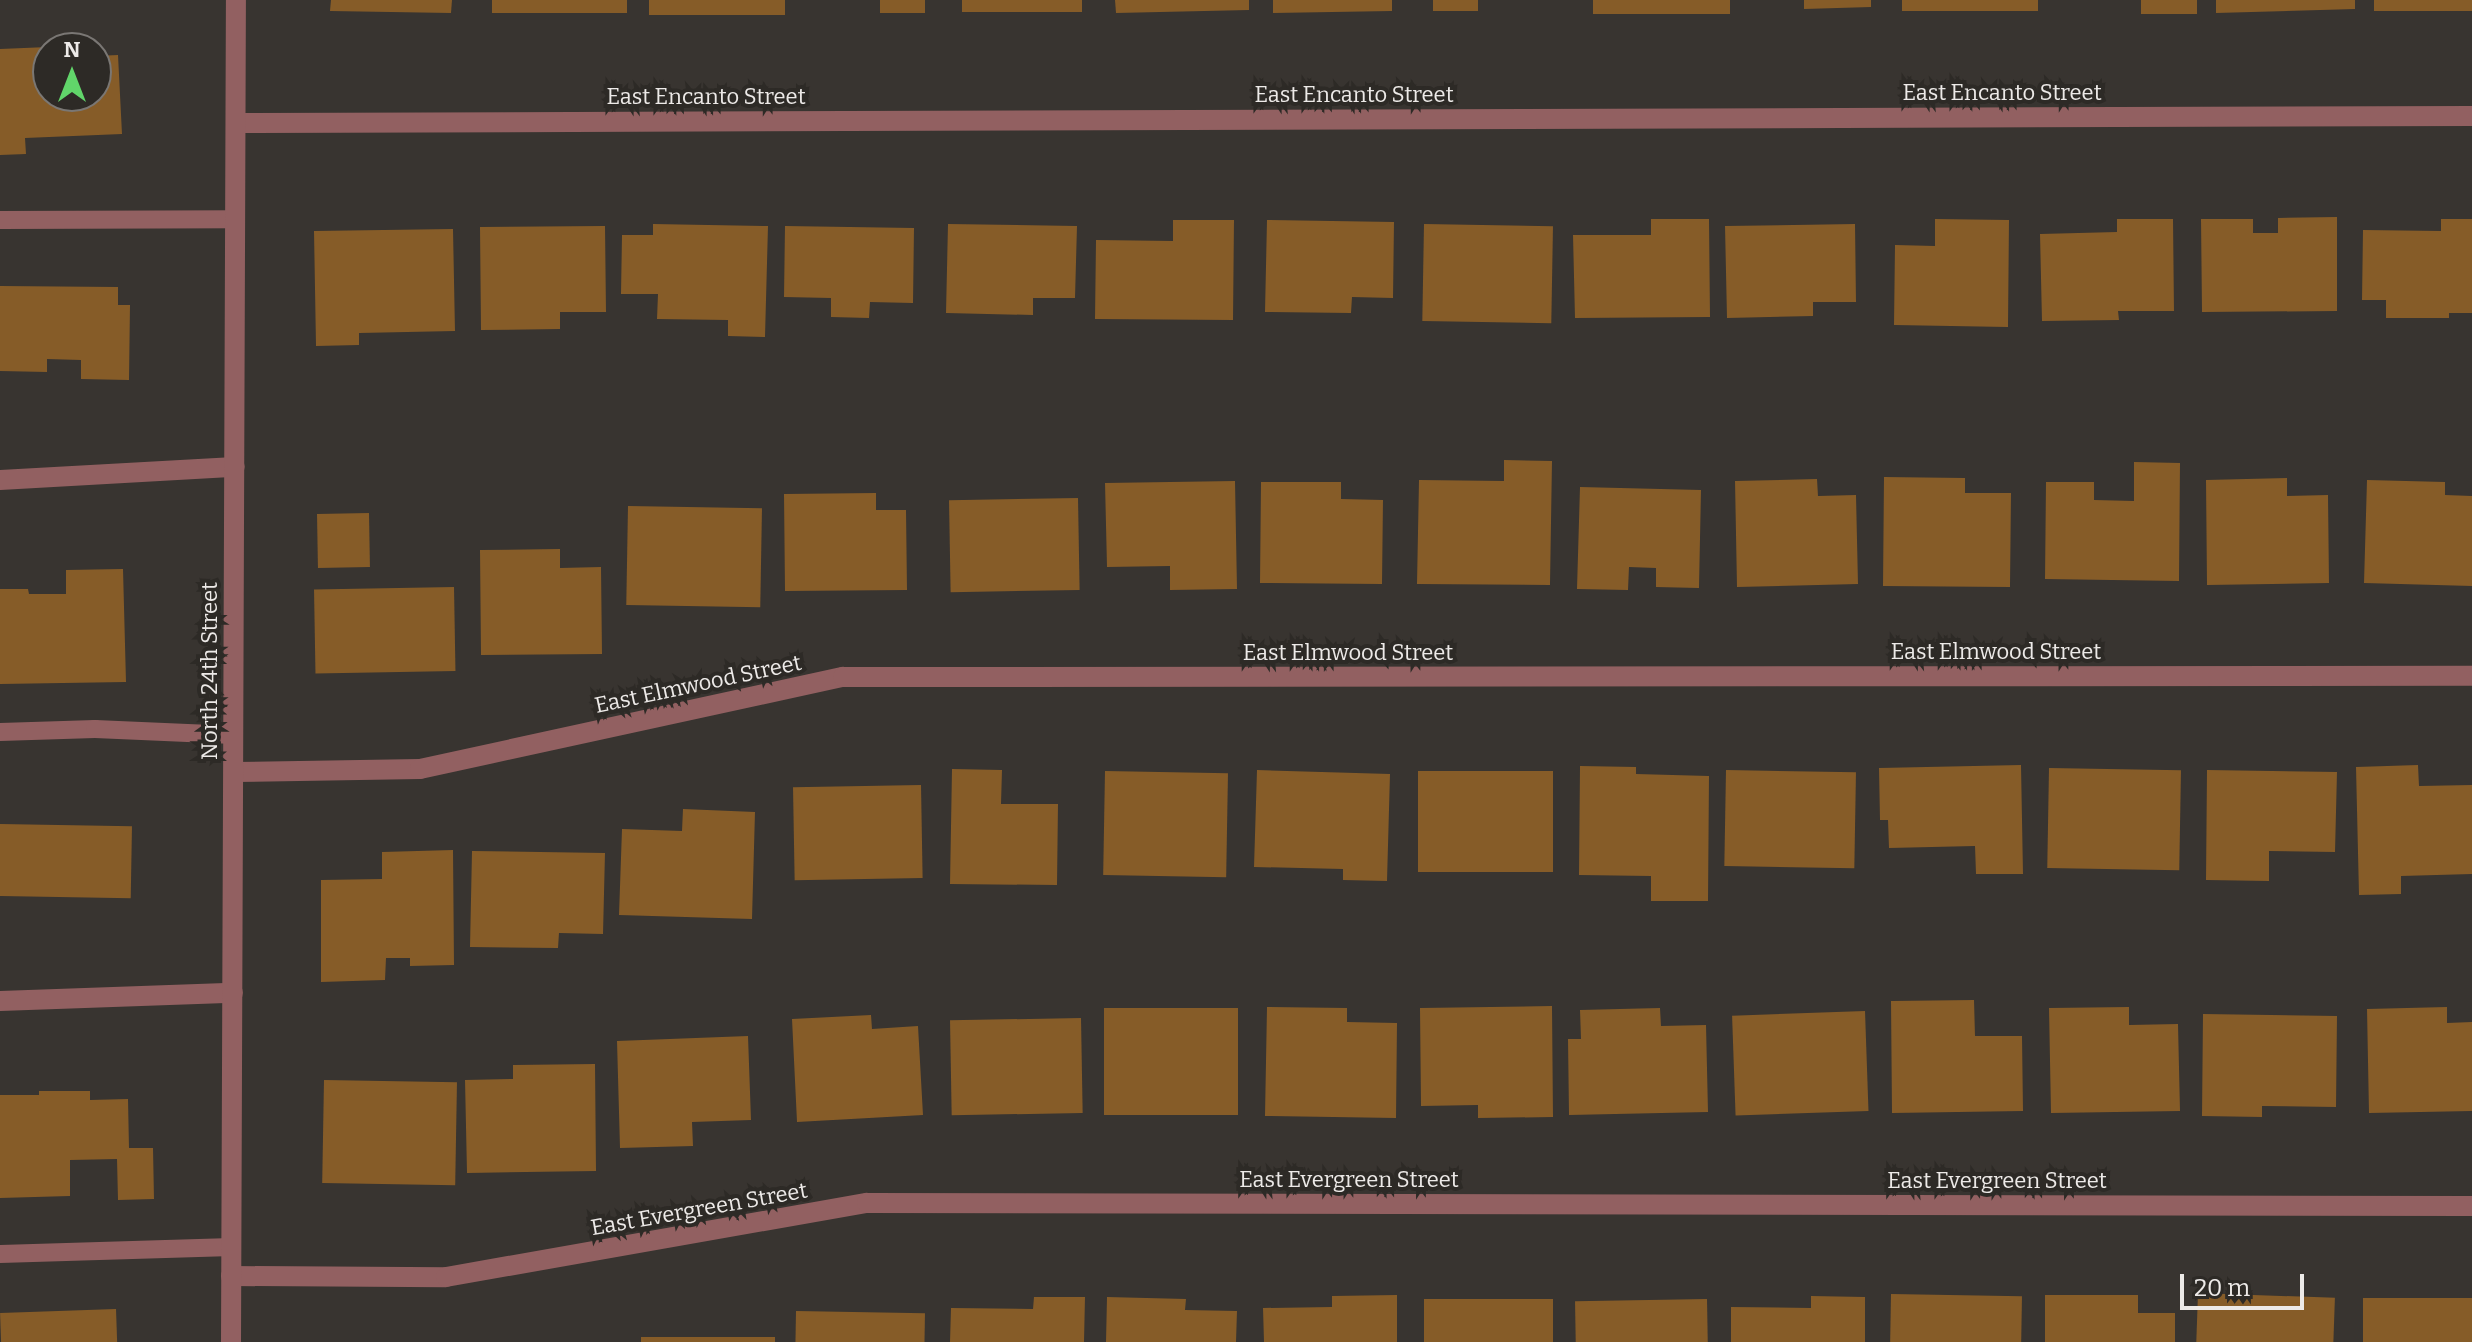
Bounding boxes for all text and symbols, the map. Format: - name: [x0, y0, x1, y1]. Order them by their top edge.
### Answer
- north arrow: [32, 32, 112, 112]
- text: N: [64, 36, 80, 63]
- street label: East Encanto Street: [1902, 80, 2102, 106]
- street label: East Encanto Street: [1254, 82, 1454, 108]
- street label: East Encanto Street: [606, 84, 806, 110]
- street label: North 24th Street: [197, 582, 223, 760]
- street label: East Elmwood Street: [1891, 639, 2101, 665]
- street label: East Elmwood Street: [1243, 640, 1453, 666]
- street label: East Elmwood Street: [592, 649, 804, 719]
- street label: East Evergreen Street: [1239, 1167, 1459, 1193]
- street label: East Evergreen Street: [1887, 1168, 2107, 1194]
- street label: East Evergreen Street: [589, 1177, 809, 1241]
- scale bar: [2184, 1258, 2308, 1308]
- text: 20 m: [2194, 1274, 2250, 1302]

